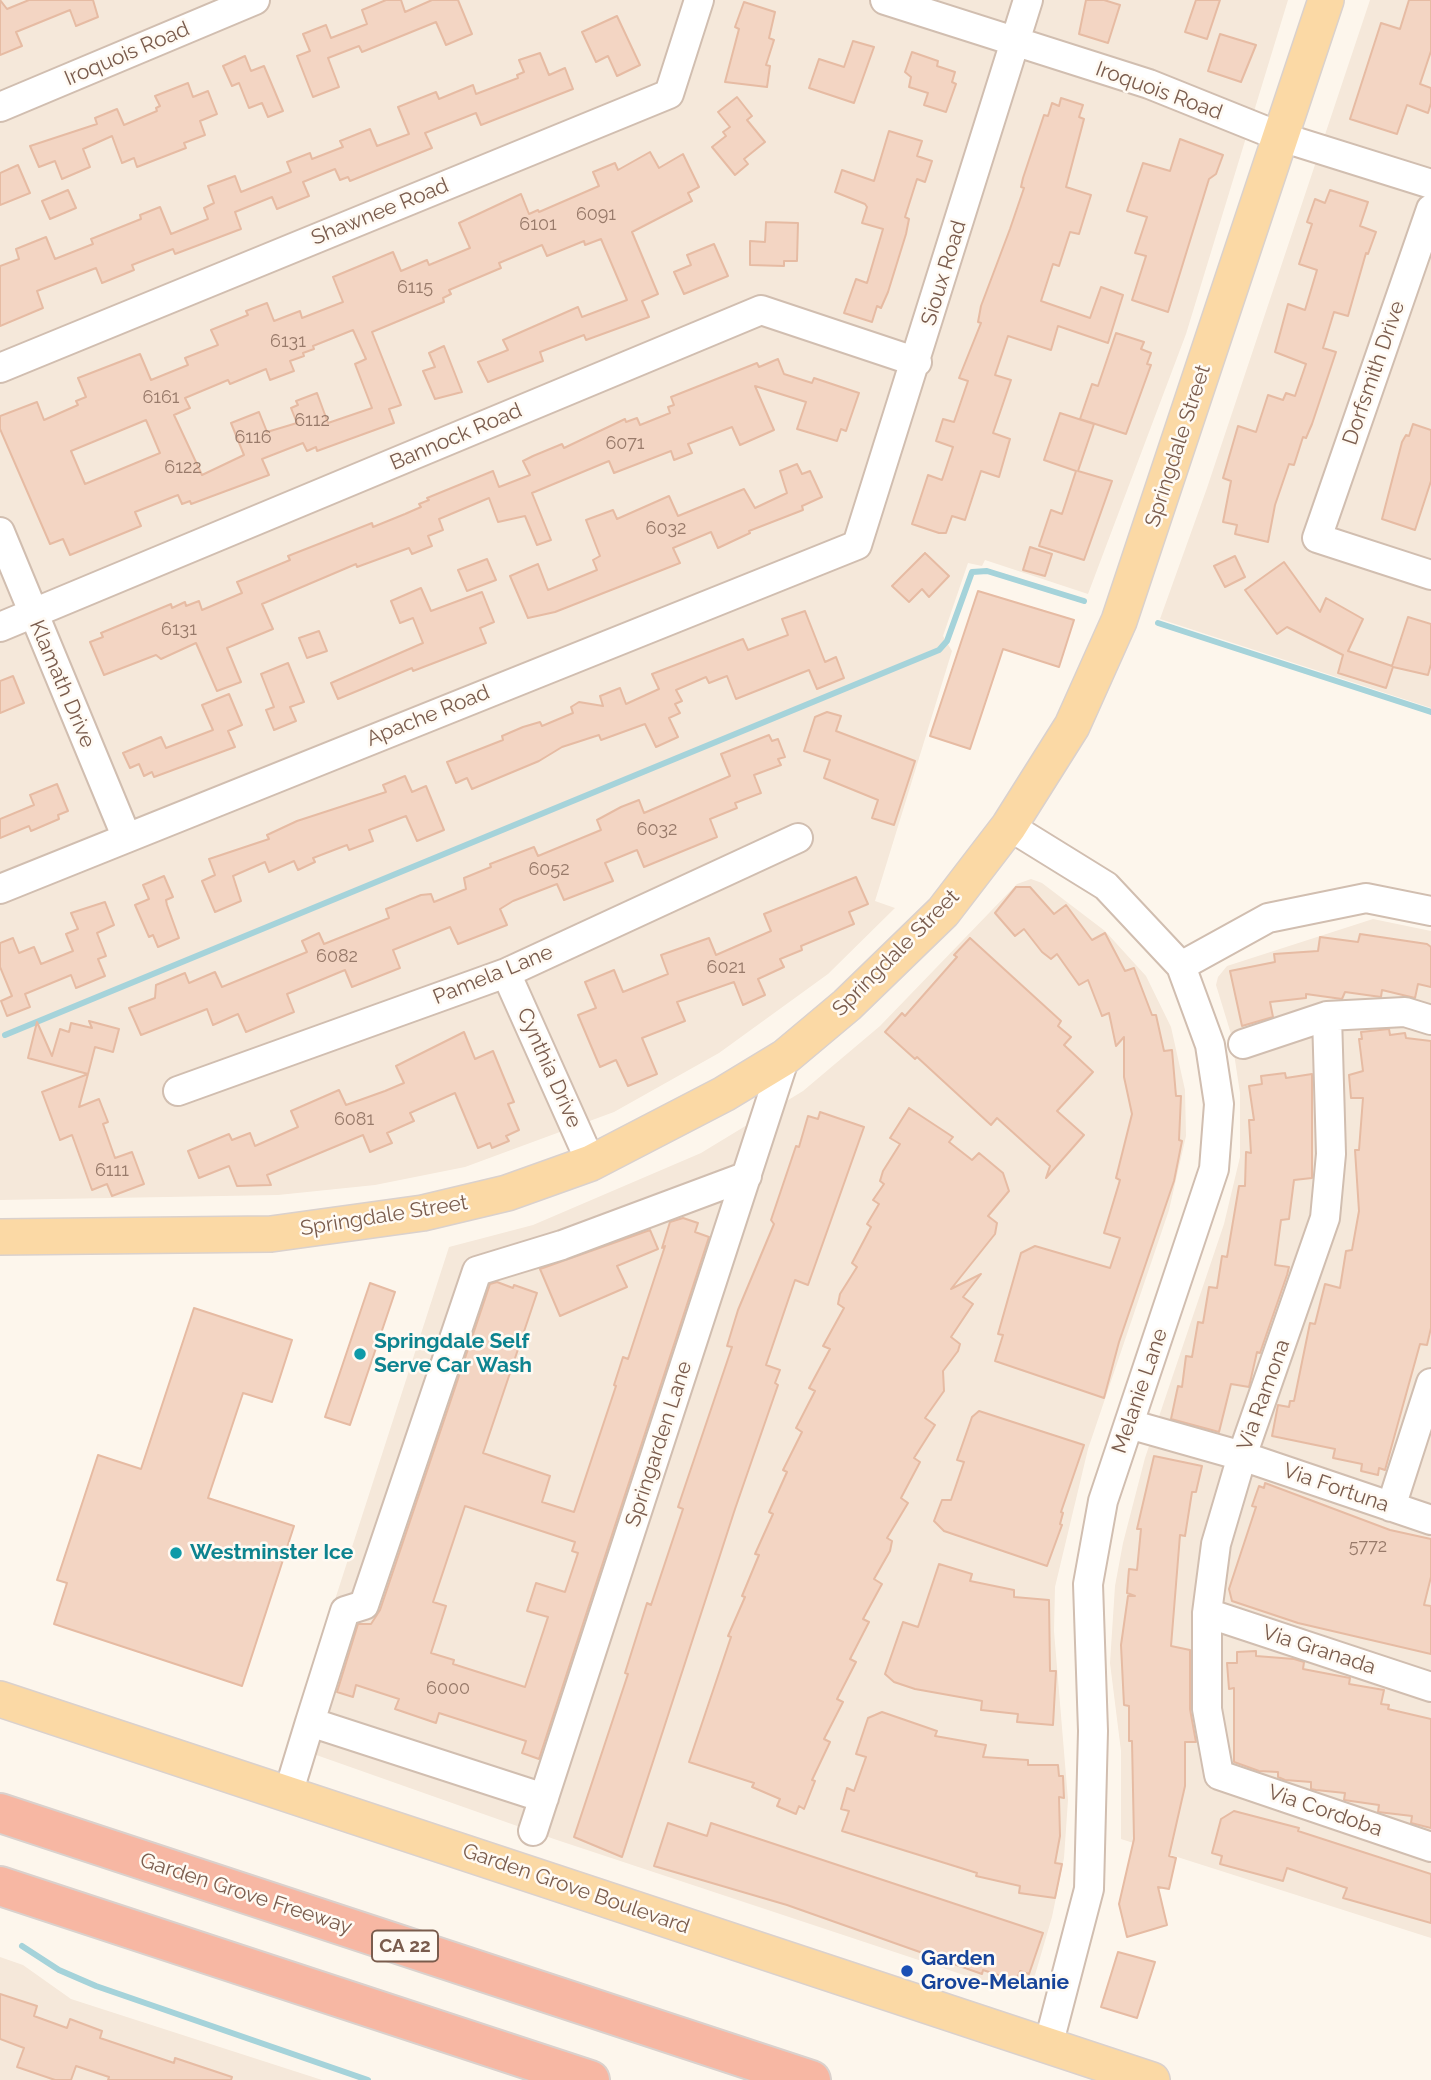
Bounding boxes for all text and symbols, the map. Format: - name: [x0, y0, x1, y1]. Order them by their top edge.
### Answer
- street label: Iroquois Road: [61, 16, 193, 92]
- street label: Iroquois Road: [1092, 56, 1226, 126]
- street label: Shawnee Road: [308, 173, 452, 251]
- house number: 6091: [576, 204, 616, 226]
- house number: 6101: [519, 214, 557, 236]
- street label: Sioux Road: [916, 217, 972, 329]
- house number: 6115: [397, 277, 433, 299]
- street label: Dorfsmith Drive: [1338, 298, 1410, 448]
- house number: 6131: [270, 331, 306, 353]
- street label: Springdale Street: [1140, 362, 1216, 530]
- house number: 6161: [142, 387, 180, 409]
- street label: Bannock Road: [386, 398, 526, 476]
- house number: 6112: [294, 410, 330, 432]
- house number: 6116: [234, 427, 272, 449]
- house number: 6071: [605, 433, 645, 455]
- house number: 6122: [164, 457, 202, 479]
- house number: 6032: [646, 518, 686, 540]
- street label: Klamath Drive: [24, 616, 100, 752]
- house number: 6131: [161, 619, 197, 641]
- street label: Apache Road: [363, 680, 493, 752]
- house number: 6032: [637, 819, 677, 841]
- house number: 6052: [528, 859, 570, 881]
- street label: Springdale Street: [827, 884, 965, 1022]
- street label: Pamela Lane: [430, 940, 556, 1010]
- house number: 6082: [316, 946, 358, 968]
- house number: 6021: [707, 957, 745, 979]
- street label: Cynthia Drive: [511, 1004, 587, 1132]
- house number: 6081: [334, 1109, 374, 1131]
- house number: 6111: [95, 1160, 129, 1182]
- street label: Springdale Street: [299, 1190, 469, 1242]
- street label: Melanie Lane: [1107, 1325, 1173, 1457]
- place label: Springdale Self Serve Car Wash: [374, 1329, 532, 1379]
- street label: Via Ramona: [1232, 1336, 1296, 1454]
- marker: Springdale Self Serve Car Wash: [352, 1346, 368, 1362]
- street label: Springarden Lane: [620, 1358, 698, 1530]
- street label: Via Fortuna: [1280, 1458, 1392, 1518]
- house number: 5772: [1349, 1536, 1387, 1558]
- place label: Westminster Ice: [190, 1540, 353, 1566]
- marker: Westminster Ice: [168, 1545, 184, 1561]
- street label: Via Granada: [1259, 1620, 1379, 1680]
- house number: 6000: [426, 1678, 470, 1700]
- street label: Via Cordoba: [1264, 1780, 1386, 1842]
- street label: Garden Grove Boulevard: [459, 1838, 693, 1940]
- street label: Garden Grove Freeway: [137, 1848, 355, 1940]
- road number: CA 22: [372, 1930, 438, 1962]
- place label: Garden Grove-Melanie: [921, 1946, 1069, 1996]
- marker: Garden Grove-Melanie: [899, 1963, 915, 1979]

